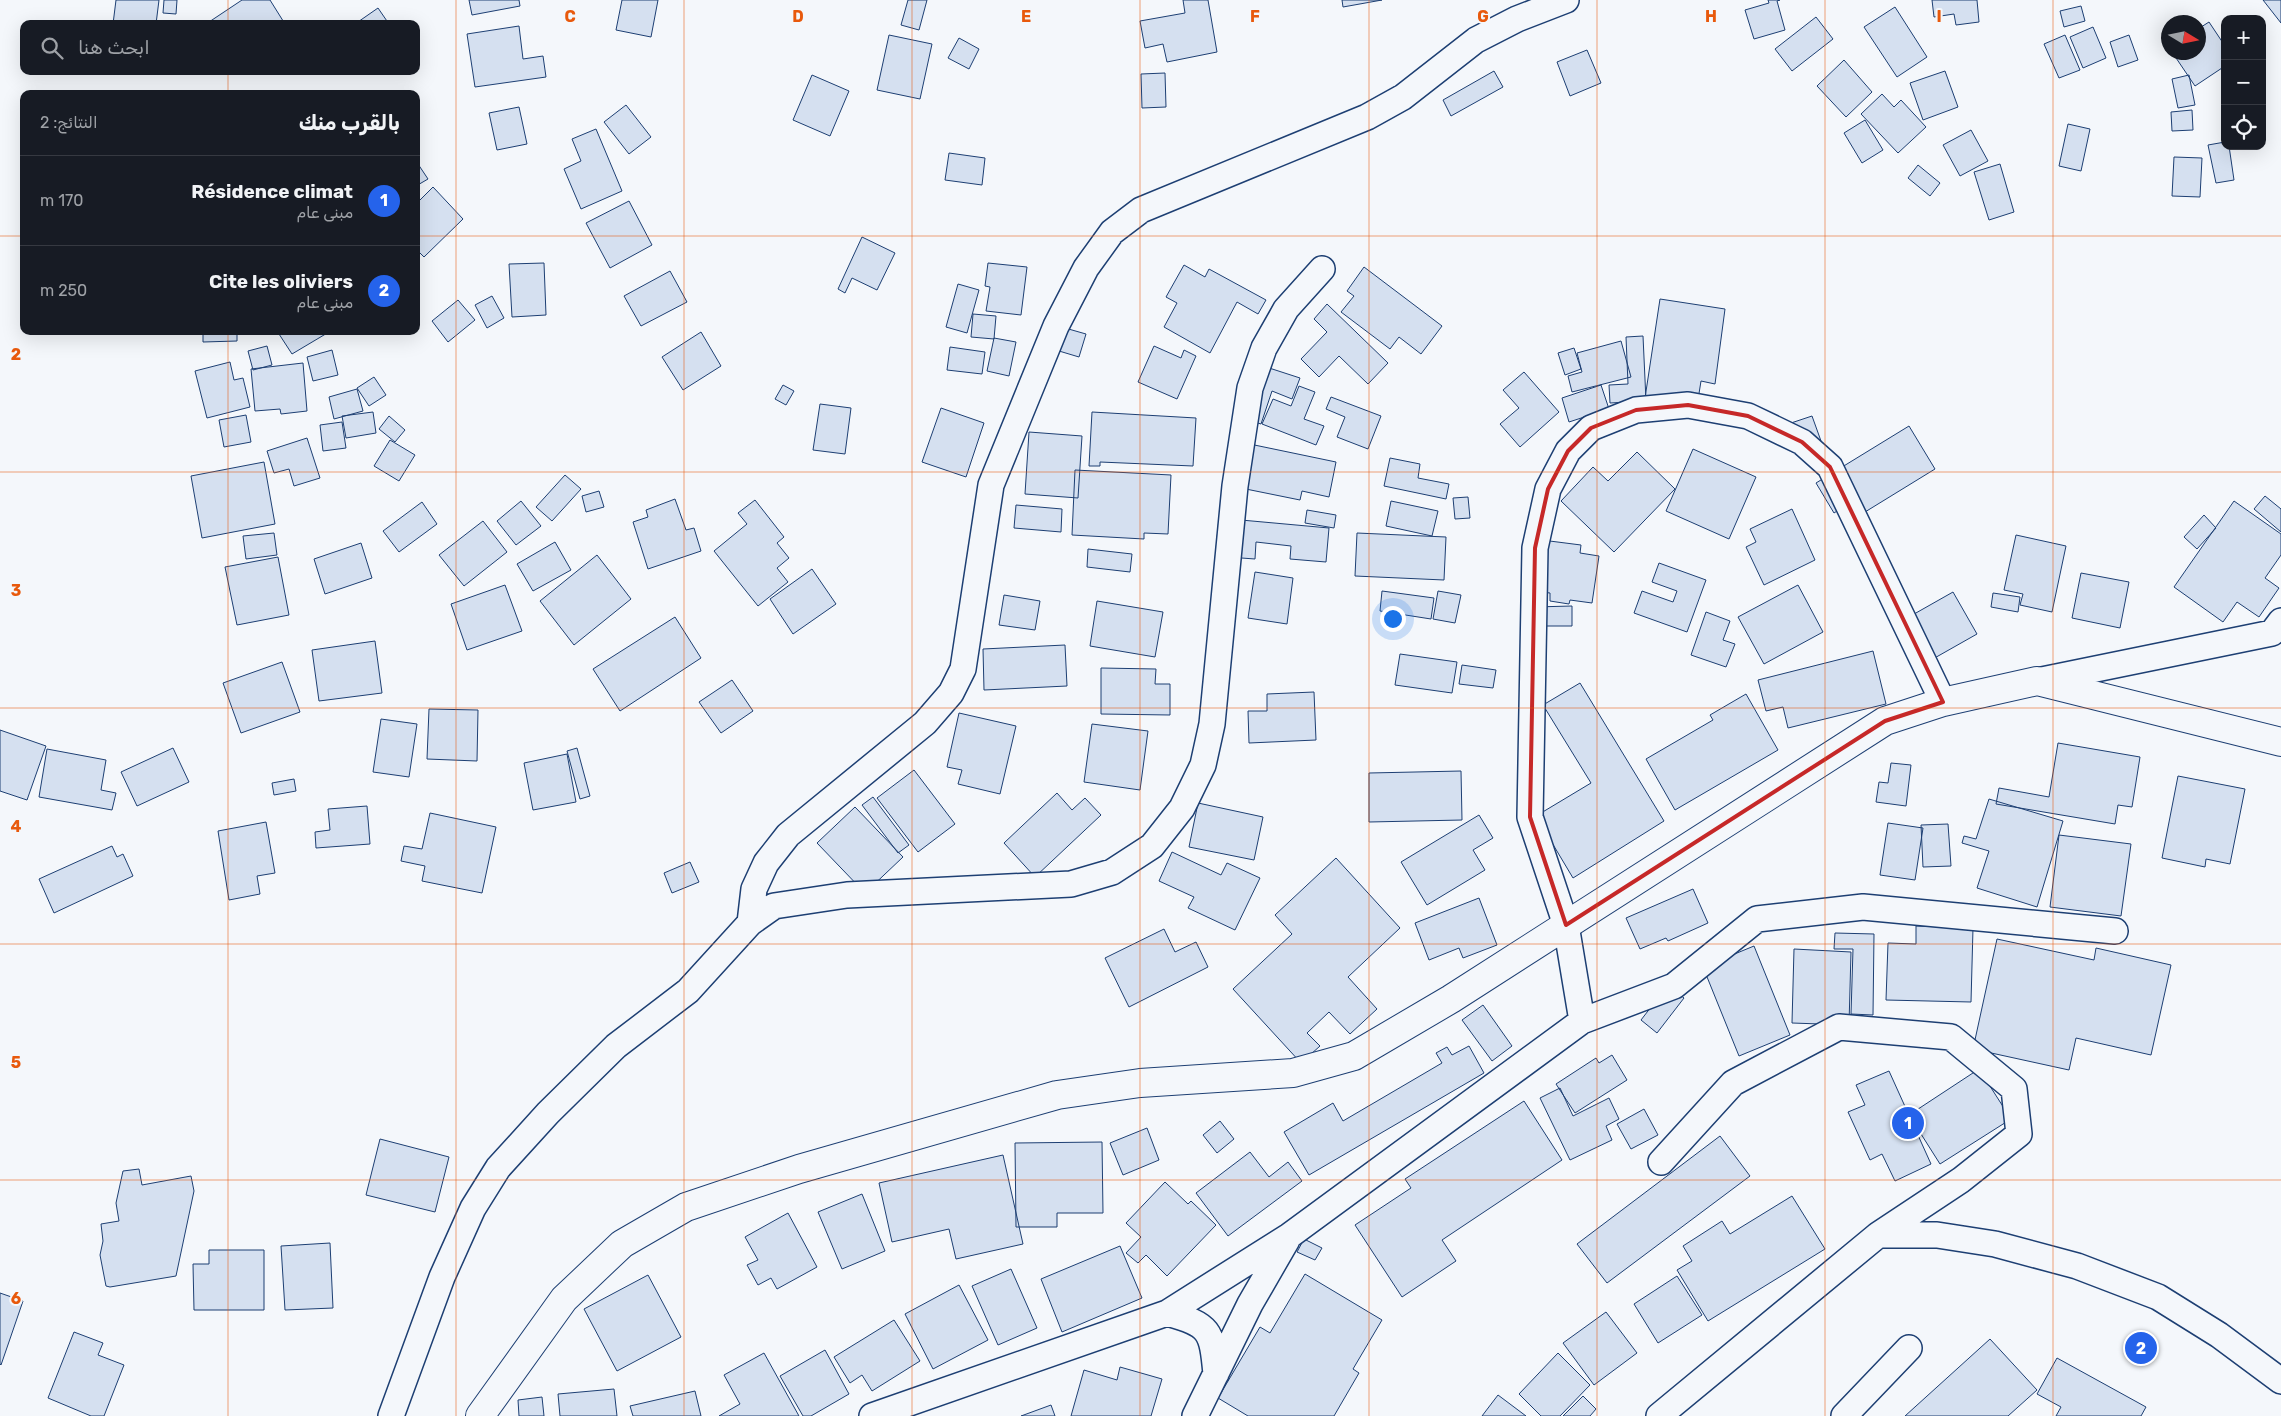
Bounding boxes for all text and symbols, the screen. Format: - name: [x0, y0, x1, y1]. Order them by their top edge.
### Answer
- text: C: [564, 7, 576, 26]
- text: D: [792, 7, 804, 26]
- text: E: [1021, 7, 1031, 26]
- text: F: [1250, 7, 1260, 26]
- text: G: [1477, 7, 1489, 26]
- text: H: [1705, 7, 1717, 26]
- text: I: [1936, 7, 1942, 26]
- north arrow: [2161, 15, 2206, 60]
- map controls: [2221, 15, 2266, 150]
- button: +: [2221, 15, 2266, 60]
- search box: [20, 20, 420, 75]
- icon: search: [38, 34, 66, 62]
- text: ابحث هنا: [78, 36, 150, 59]
- button: −: [2221, 60, 2266, 105]
- button: locate: [2221, 105, 2266, 150]
- text: بالقرب منك: [299, 110, 400, 135]
- text: النتائج: 2: [40, 113, 98, 132]
- text: Résidence climat: [191, 180, 353, 203]
- text: 170 m: [40, 191, 83, 210]
- text: 1: [380, 191, 388, 210]
- text: مبنى عام: [297, 203, 353, 222]
- text: Cite les oliviers: [209, 270, 353, 293]
- text: 250 m: [40, 281, 87, 300]
- text: 2: [379, 281, 389, 300]
- text: مبنى عام: [297, 293, 353, 312]
- text: 2: [11, 345, 21, 364]
- text: 3: [11, 581, 21, 600]
- your location: [1380, 606, 1406, 632]
- text: 4: [11, 817, 22, 836]
- text: 5: [11, 1053, 21, 1072]
- pin: 1: [1892, 1104, 1924, 1142]
- text: 6: [11, 1289, 21, 1308]
- pin: 2: [2125, 1329, 2157, 1367]

